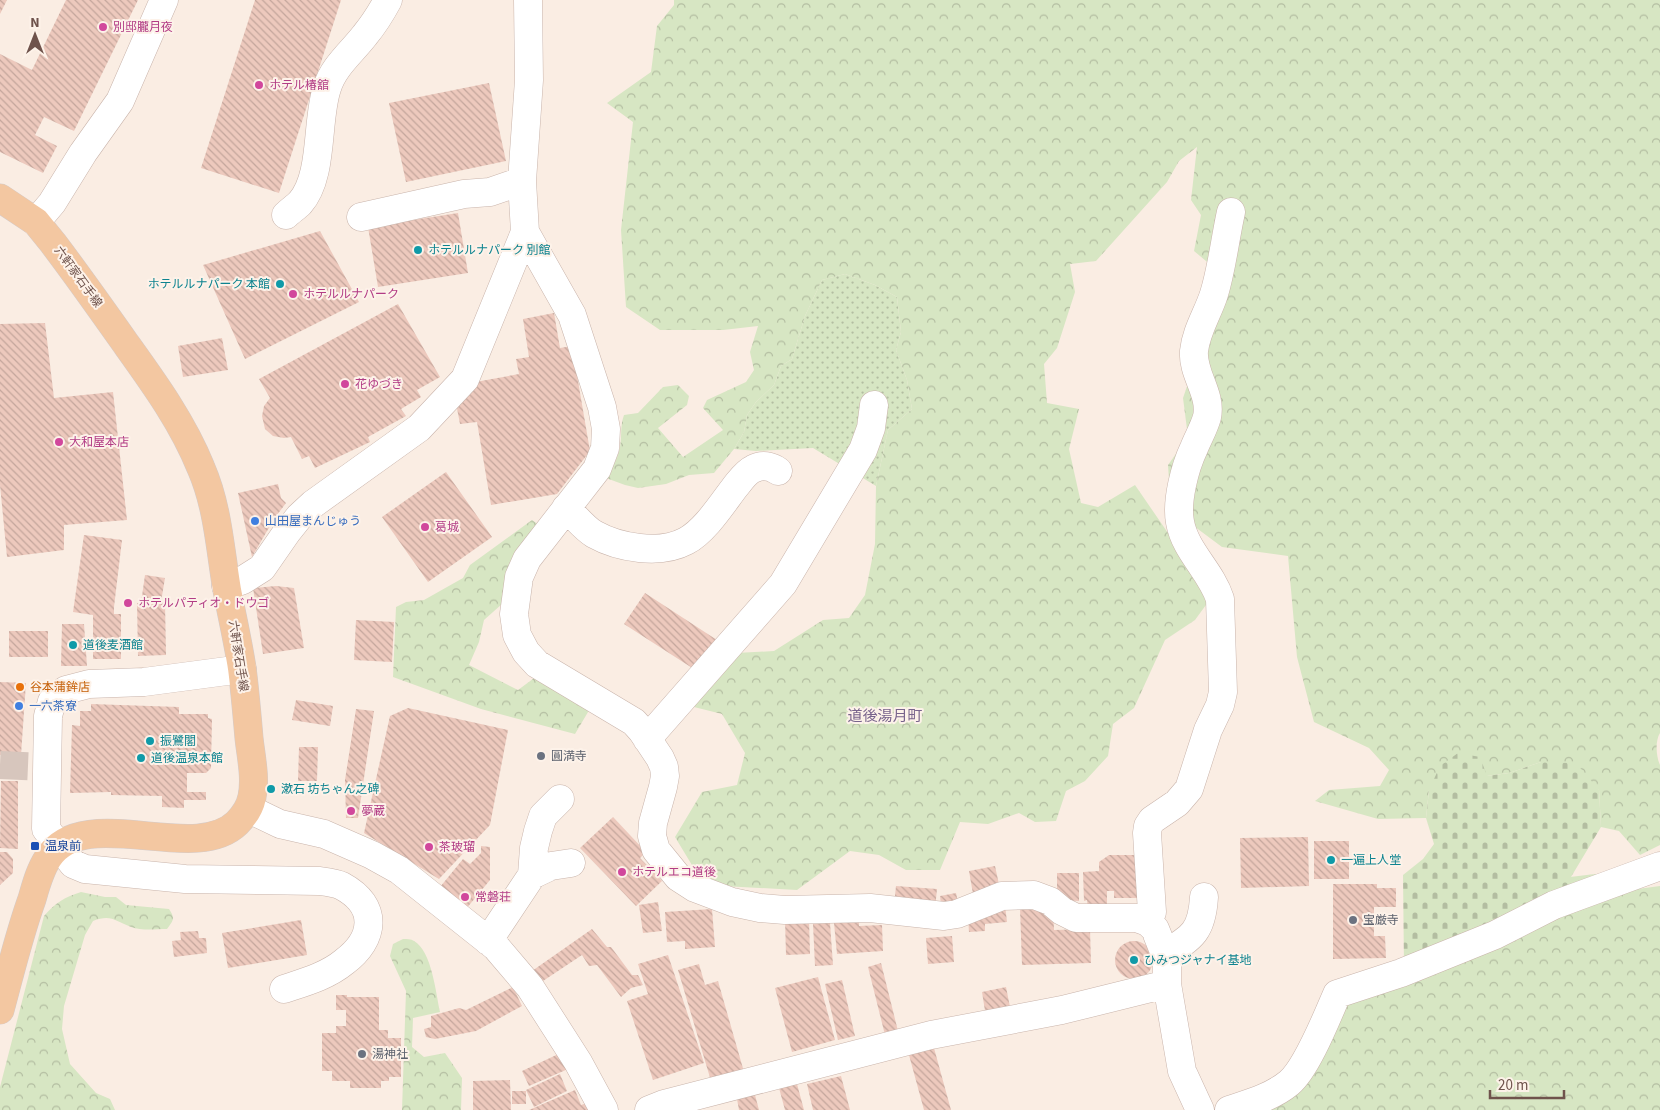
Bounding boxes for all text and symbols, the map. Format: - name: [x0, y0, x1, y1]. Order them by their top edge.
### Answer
- north arrow: [10, 10, 60, 60]
- text: N: [30, 13, 40, 33]
- place label: 別邸朧月夜: [113, 19, 173, 36]
- marker: 別邸朧月夜: [97, 21, 109, 33]
- place label: ホテル椿舘: [269, 77, 329, 94]
- marker: ホテル椿舘: [253, 79, 265, 91]
- place label: ホテルルナパーク 別館: [428, 242, 550, 259]
- street label: 六軒家石手線: [50, 243, 106, 311]
- marker: ホテルルナパーク 別館: [412, 244, 424, 256]
- place label: ホテルルナパーク 本館: [148, 276, 270, 293]
- marker: ホテルルナパーク 本館: [274, 278, 286, 290]
- place label: ホテルルナパーク: [303, 286, 399, 303]
- marker: ホテルルナパーク: [287, 288, 299, 300]
- place label: 花ゆづき: [355, 376, 403, 393]
- marker: 花ゆづき: [339, 378, 351, 390]
- place label: 大和屋本店: [69, 434, 129, 451]
- marker: 大和屋本店: [53, 436, 65, 448]
- place label: 山田屋まんじゅう: [265, 513, 361, 530]
- marker: 山田屋まんじゅう: [249, 515, 261, 527]
- place label: 葛城: [435, 519, 459, 536]
- marker: 葛城: [419, 521, 431, 533]
- place label: ホテルパティオ・ドウゴ: [138, 595, 269, 612]
- marker: ホテルパティオ・ドウゴ: [122, 597, 134, 609]
- street label: 六軒家石手線: [224, 619, 252, 693]
- place label: 道後麦酒館: [83, 637, 143, 654]
- marker: 道後麦酒館: [67, 639, 79, 651]
- place label: 谷本蒲鉾店: [30, 679, 90, 696]
- marker: 谷本蒲鉾店: [14, 681, 26, 693]
- place label: 一六茶寮: [29, 698, 77, 715]
- marker: 一六茶寮: [13, 700, 25, 712]
- district label: 道後湯月町: [847, 706, 923, 727]
- place label: 振鷺閣: [160, 733, 196, 750]
- marker: 振鷺閣: [144, 735, 156, 747]
- place label: 圓満寺: [551, 748, 587, 765]
- place label: 道後温泉本館: [151, 750, 223, 767]
- marker: 圓満寺: [535, 750, 547, 762]
- marker: 道後温泉本館: [135, 752, 147, 764]
- place label: 漱石 坊ちゃん之碑: [281, 781, 379, 798]
- marker: 漱石 坊ちゃん之碑: [265, 783, 277, 795]
- place label: 夢蔵: [361, 803, 385, 820]
- marker: 夢蔵: [345, 805, 357, 817]
- place label: 温泉前: [45, 838, 81, 855]
- place label: 茶玻瑠: [439, 839, 475, 856]
- marker: 温泉前: [29, 840, 41, 852]
- marker: 茶玻瑠: [423, 841, 435, 853]
- place label: 一遍上人堂: [1341, 852, 1401, 869]
- marker: 一遍上人堂: [1325, 854, 1337, 866]
- place label: ホテルエコ道後: [632, 864, 716, 881]
- marker: ホテルエコ道後: [616, 866, 628, 878]
- place label: 常磐荘: [475, 889, 511, 906]
- marker: 常磐荘: [459, 891, 471, 903]
- place label: 宝厳寺: [1363, 912, 1399, 929]
- marker: 宝厳寺: [1347, 914, 1359, 926]
- place label: ひみつジャナイ基地: [1144, 952, 1251, 969]
- marker: ひみつジャナイ基地: [1128, 954, 1140, 966]
- place label: 湯神社: [372, 1046, 408, 1063]
- marker: 湯神社: [356, 1048, 368, 1060]
- scale bar: [1490, 1068, 1564, 1100]
- text: 20 m: [1498, 1075, 1528, 1096]

